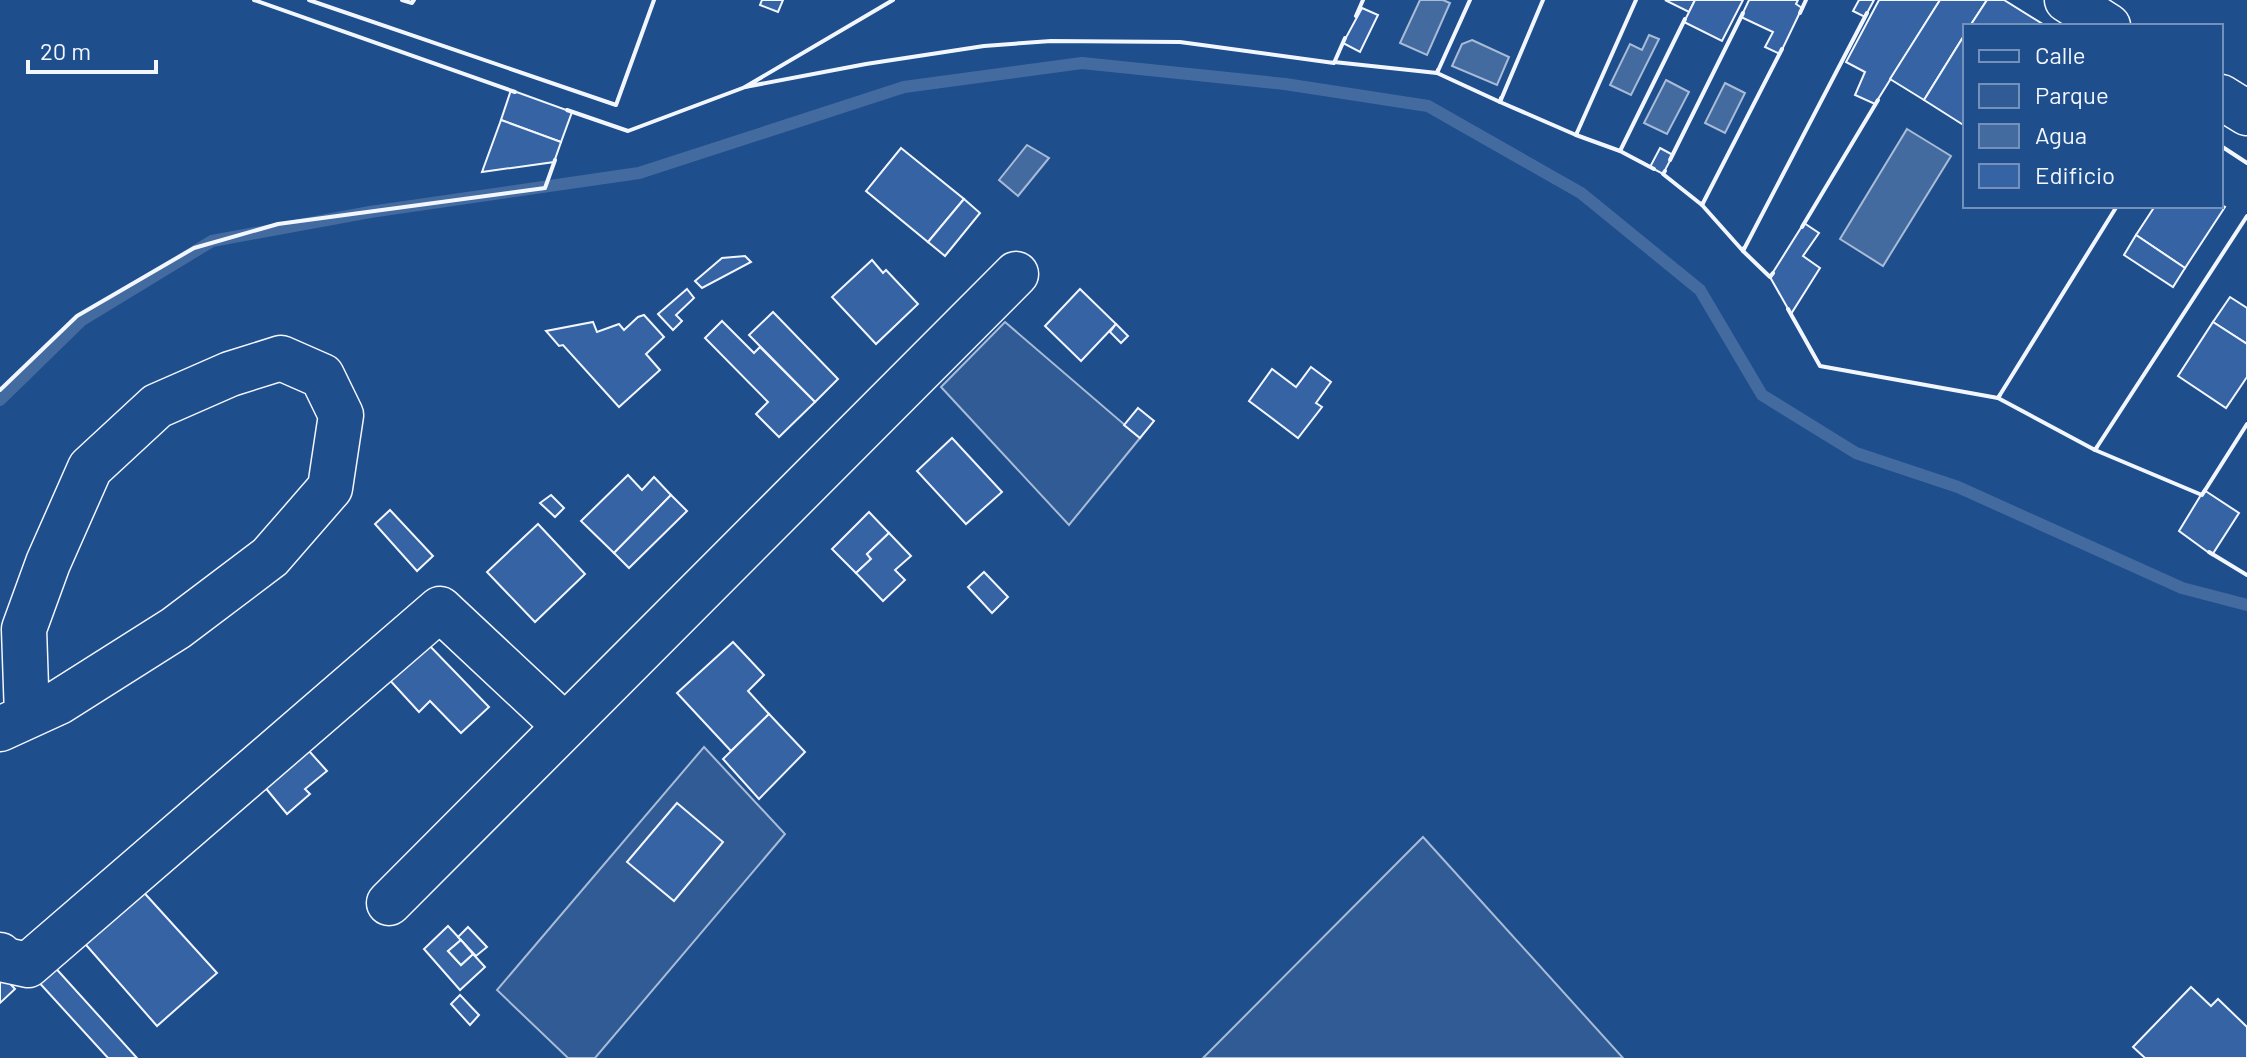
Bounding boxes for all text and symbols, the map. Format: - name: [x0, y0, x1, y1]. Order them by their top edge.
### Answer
- scale bar: [28, 24, 156, 74]
- legend: [1963, 24, 2223, 208]
- text: 20 m: [40, 36, 91, 65]
- text: Calle: [2035, 40, 2086, 69]
- text: Parque: [2035, 80, 2109, 109]
- text: Agua: [2035, 120, 2087, 149]
- text: Edificio: [2035, 160, 2115, 189]

